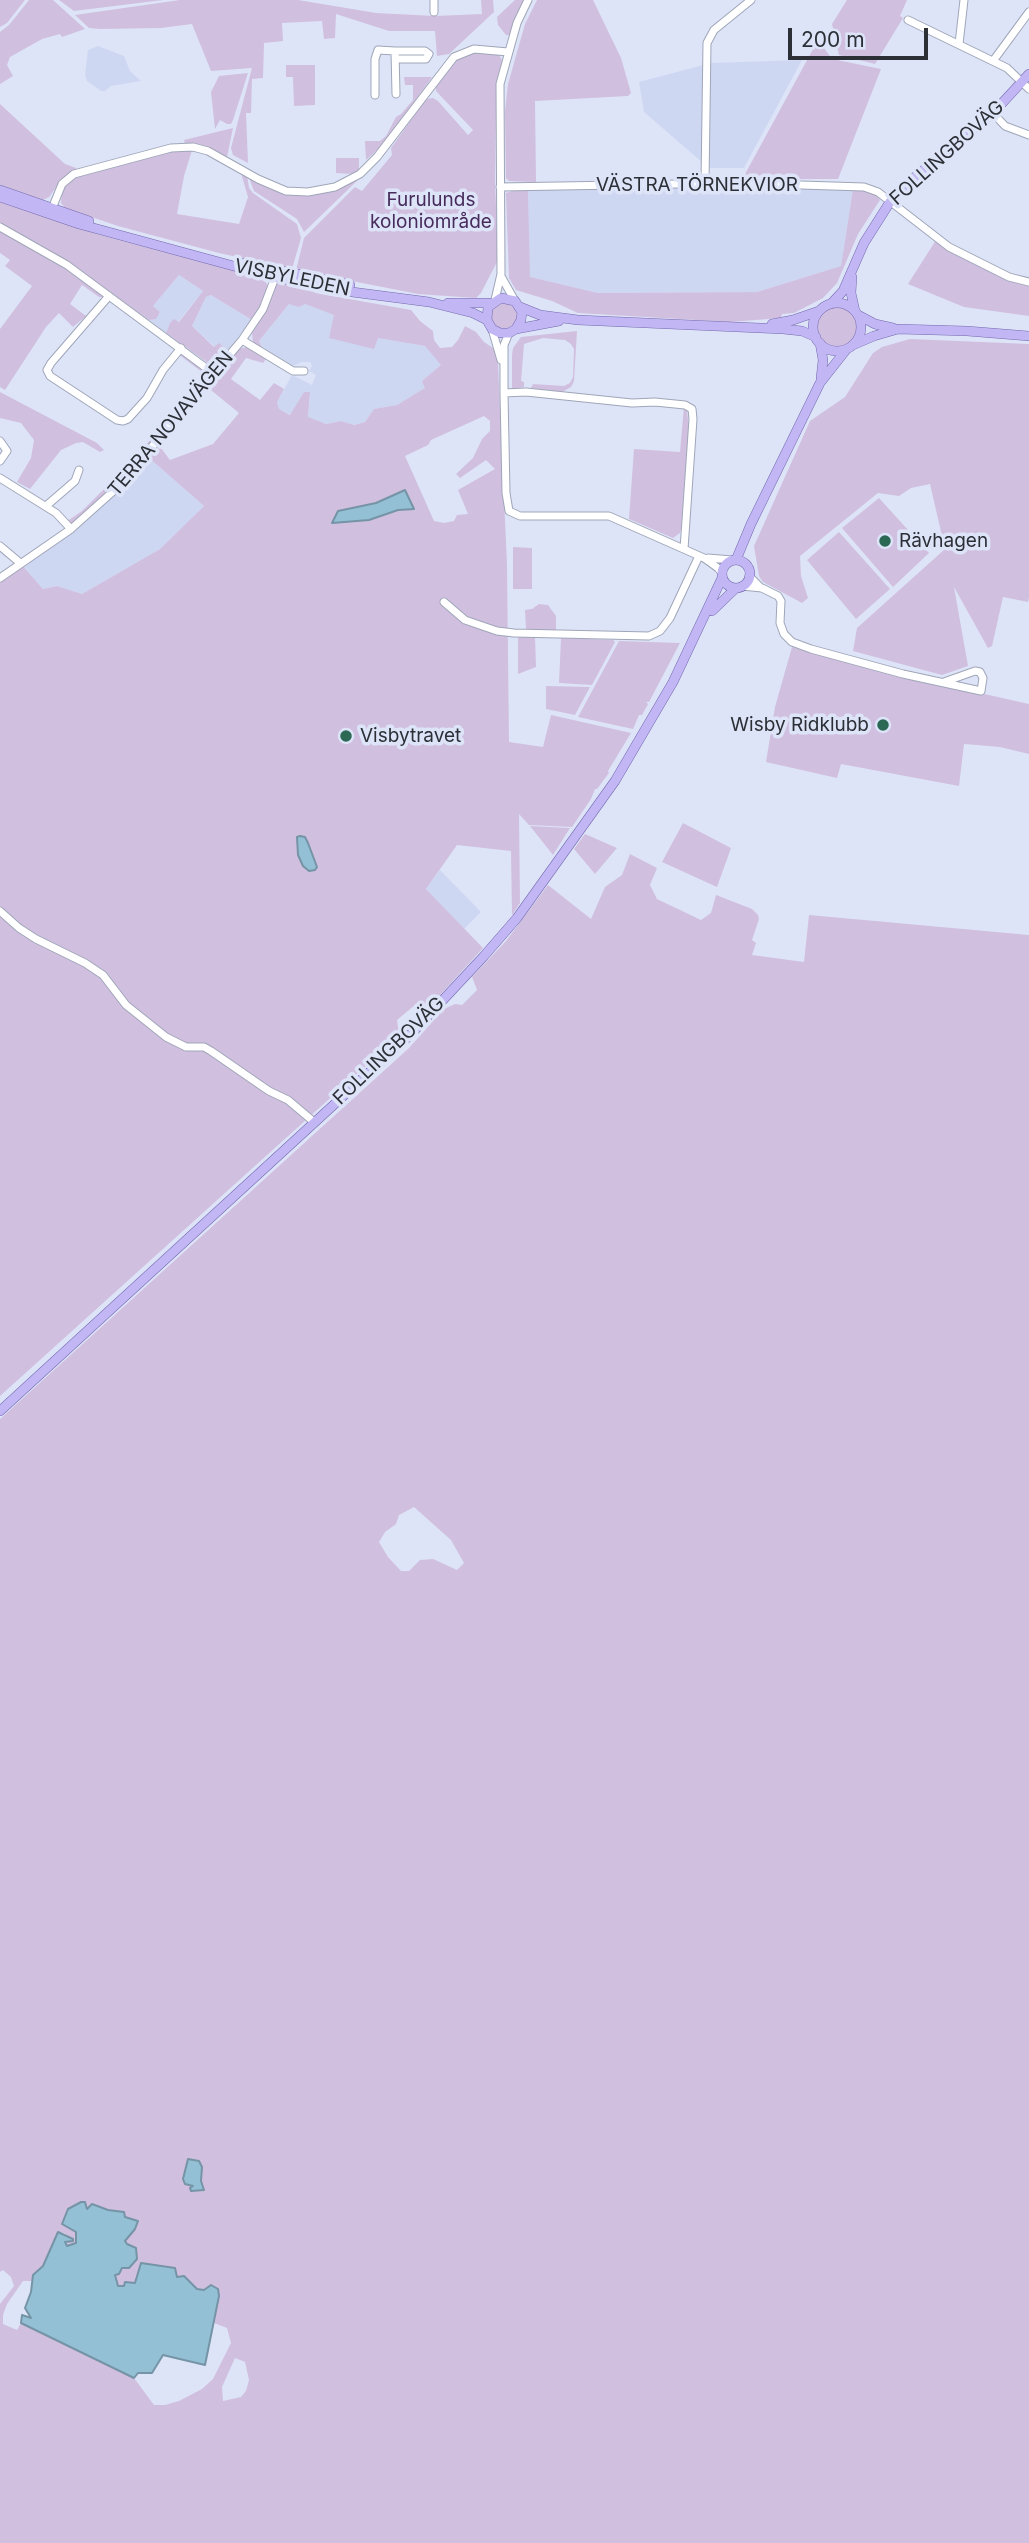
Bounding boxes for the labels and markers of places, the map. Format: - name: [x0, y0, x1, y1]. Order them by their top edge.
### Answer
- place label: Rävhagen: [899, 530, 988, 552]
- marker: Rävhagen: [877, 533, 893, 549]
- place label: Wisby Ridklubb: [730, 714, 869, 736]
- marker: Wisby Ridklubb: [875, 717, 891, 733]
- place label: Visbytravet: [360, 725, 461, 747]
- marker: Visbytravet: [338, 728, 354, 744]

